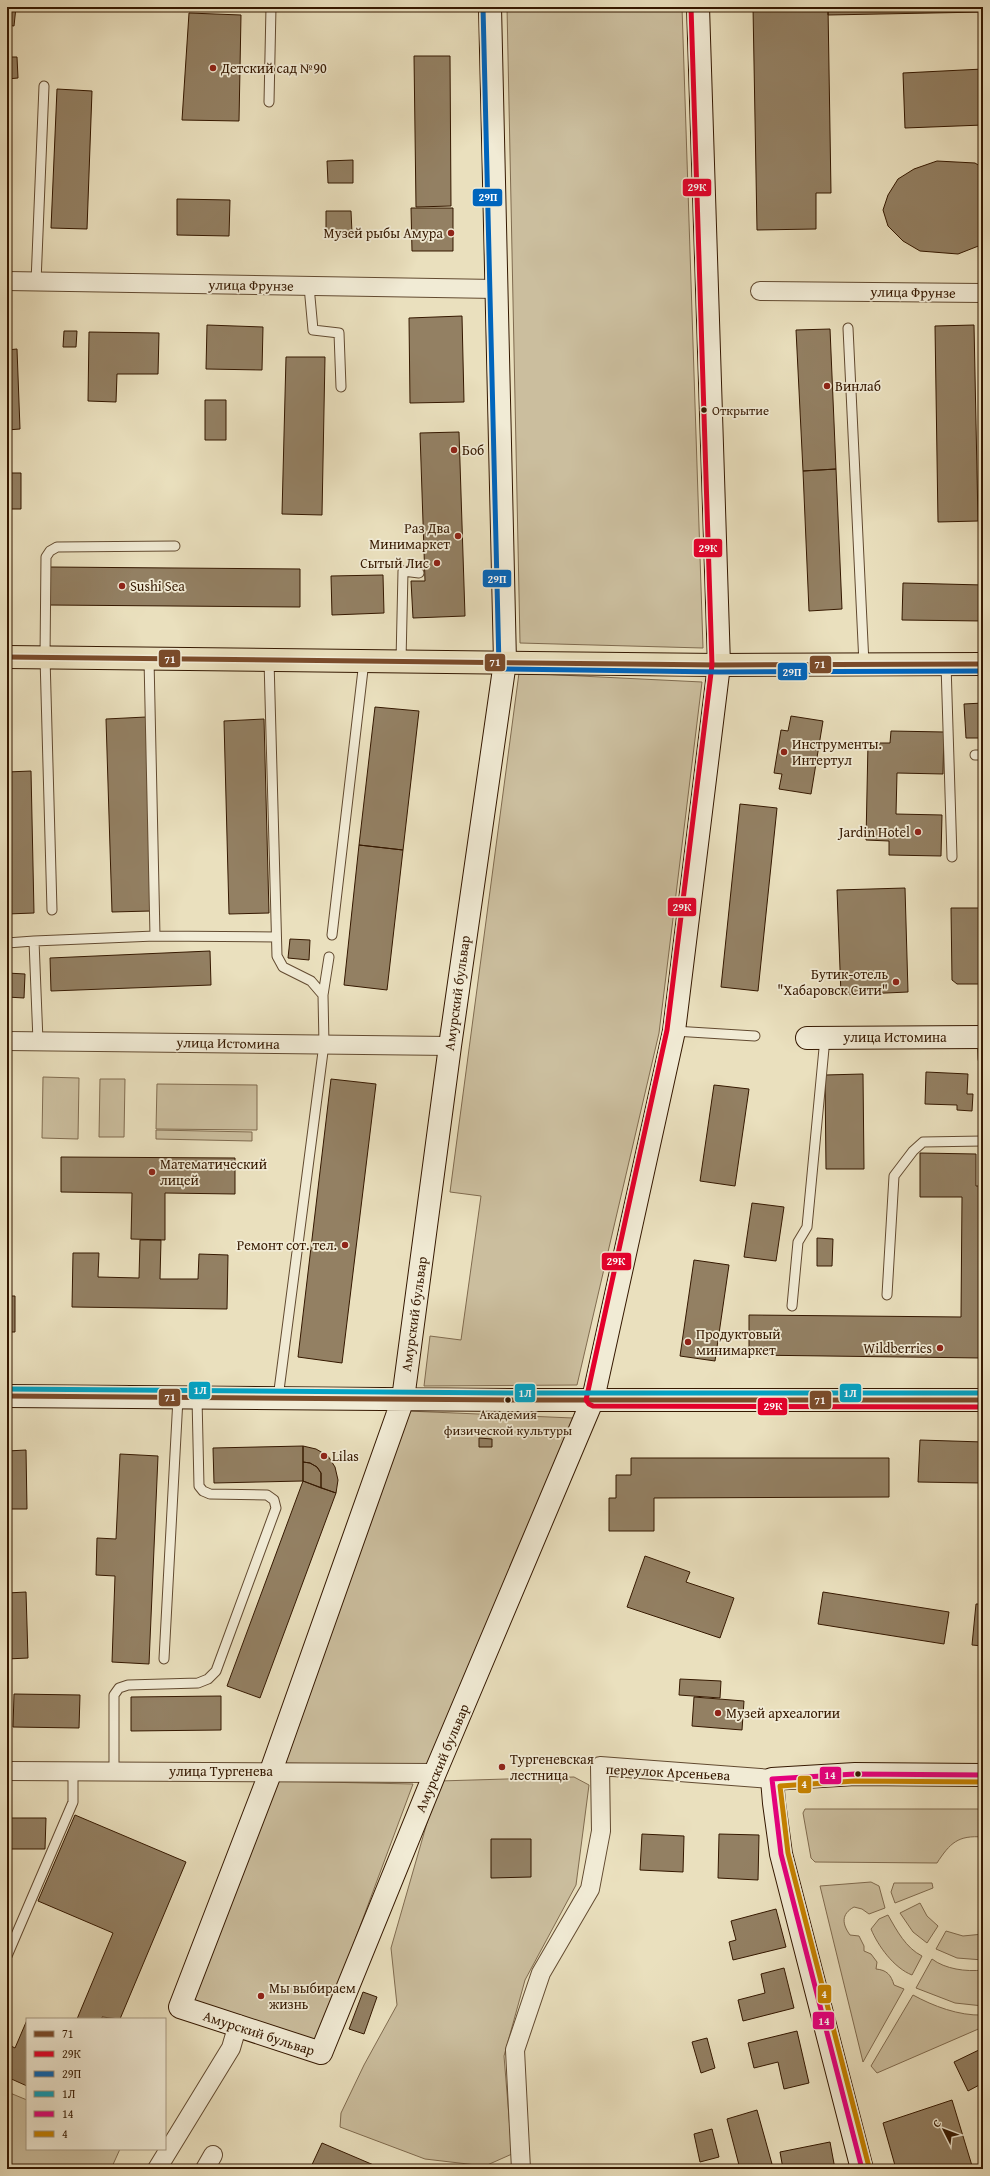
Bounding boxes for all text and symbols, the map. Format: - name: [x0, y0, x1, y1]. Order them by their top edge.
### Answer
- place label: Детский сад №90: [220, 58, 327, 78]
- marker: Детский сад №90: [208, 63, 218, 73]
- line badge: 29К: [682, 178, 712, 197]
- text: 29К: [688, 179, 707, 195]
- line badge: 29П: [472, 188, 503, 207]
- text: 29П: [479, 189, 498, 205]
- place label: Музей рыбы Амура: [324, 223, 443, 243]
- marker: Музей рыбы Амура: [446, 228, 456, 238]
- street label: улица Фрунзе: [207, 274, 294, 296]
- street label: улица Фрунзе: [869, 281, 956, 303]
- place label: Винлаб: [835, 376, 881, 396]
- marker: Винлаб: [822, 381, 832, 391]
- place label: Открытие: [712, 401, 769, 420]
- marker: Открытие: [699, 405, 709, 415]
- place label: Боб: [462, 440, 484, 460]
- marker: Боб: [449, 445, 459, 455]
- place label: Раз Два Минимаркет: [369, 518, 450, 554]
- marker: Раз Два Минимаркет: [453, 531, 463, 541]
- line badge: 29К: [693, 538, 723, 558]
- text: 29К: [699, 540, 718, 556]
- place label: Сытый Лис: [360, 553, 429, 573]
- marker: Сытый Лис: [432, 558, 442, 568]
- line badge: 29П: [482, 569, 512, 588]
- text: 29П: [488, 571, 507, 587]
- place label: Sushi Sea: [130, 576, 185, 596]
- marker: Sushi Sea: [117, 581, 127, 591]
- line badge: 71: [158, 649, 181, 668]
- text: 71: [164, 651, 176, 667]
- line badge: 71: [484, 653, 506, 672]
- text: 71: [489, 654, 501, 670]
- line badge: 71: [809, 655, 832, 674]
- text: 71: [814, 656, 826, 672]
- line badge: 29П: [777, 662, 808, 681]
- text: 29П: [783, 664, 802, 680]
- place label: Инструменты. Интертул: [792, 734, 882, 770]
- marker: Инструменты. Интертул: [779, 747, 789, 757]
- place label: Jardin Hotel: [837, 822, 910, 842]
- marker: Jardin Hotel: [913, 827, 923, 837]
- line badge: 29К: [667, 897, 697, 917]
- text: 29К: [673, 899, 692, 915]
- street label: Амурский бульвар: [439, 934, 475, 1052]
- place label: Бутик-отель "Хабаровск Сити": [777, 964, 888, 1000]
- marker: Бутик-отель "Хабаровск Сити": [891, 977, 901, 987]
- street label: улица Истомина: [842, 1027, 947, 1047]
- street label: улица Истомина: [175, 1032, 280, 1054]
- place label: Математический лицей: [160, 1154, 267, 1190]
- marker: Математический лицей: [147, 1167, 157, 1177]
- place label: Ремонт сот. тел.: [237, 1235, 337, 1255]
- marker: Ремонт сот. тел.: [340, 1240, 350, 1250]
- line badge: 29К: [601, 1252, 632, 1271]
- text: 29К: [607, 1253, 626, 1269]
- street label: Амурский бульвар: [396, 1255, 432, 1373]
- place label: Продуктовый минимаркет: [696, 1324, 781, 1360]
- marker: Продуктовый минимаркет: [683, 1337, 693, 1347]
- place label: Wildberries: [863, 1338, 932, 1358]
- marker: Wildberries: [935, 1343, 945, 1353]
- line badge: 1Л: [188, 1381, 211, 1400]
- text: 1Л: [193, 1382, 207, 1398]
- line badge: 1Л: [514, 1383, 536, 1403]
- line badge: 1Л: [839, 1383, 862, 1403]
- text: 1Л: [518, 1385, 532, 1401]
- text: 1Л: [843, 1385, 857, 1401]
- line badge: 71: [158, 1388, 181, 1407]
- text: 71: [164, 1389, 176, 1405]
- line badge: 71: [809, 1390, 832, 1410]
- text: 71: [814, 1392, 826, 1408]
- marker: Академия физической культуры: [503, 1395, 513, 1405]
- line badge: 29К: [757, 1397, 788, 1416]
- text: 29К: [764, 1398, 783, 1414]
- place label: Академия физической культуры: [444, 1405, 572, 1440]
- place label: Lilas: [332, 1446, 359, 1466]
- marker: Lilas: [319, 1451, 329, 1461]
- street label: Амурский бульвар: [410, 1700, 474, 1815]
- place label: Музей археалогии: [726, 1703, 840, 1723]
- marker: Музей археалогии: [713, 1708, 723, 1718]
- place label: Тургеневская лестница: [510, 1749, 594, 1785]
- street label: переулок Арсеньева: [605, 1759, 731, 1785]
- street label: улица Тургенева: [168, 1761, 273, 1781]
- marker: Тургеневская лестница: [497, 1762, 507, 1772]
- line badge: 14: [819, 1766, 842, 1785]
- text: 14: [824, 1767, 836, 1783]
- unlabelled marker: [853, 1769, 863, 1779]
- line badge: 4: [797, 1775, 812, 1794]
- text: 4: [801, 1776, 807, 1792]
- place label: Мы выбираем жизнь: [269, 1978, 356, 2014]
- line badge: 4: [817, 1984, 832, 2004]
- text: 4: [821, 1986, 827, 2002]
- marker: Мы выбираем жизнь: [256, 1991, 266, 2001]
- street label: Амурский бульвар: [201, 2006, 318, 2061]
- line badge: 14: [812, 2011, 835, 2030]
- text: 14: [818, 2013, 830, 2029]
- legend: [26, 2018, 166, 2150]
- text: 71: [62, 2025, 74, 2042]
- text: 29К: [62, 2045, 82, 2062]
- text: 29П: [62, 2065, 82, 2082]
- text: 1Л: [62, 2085, 76, 2102]
- text: 14: [62, 2105, 74, 2122]
- north arrow: [924, 2110, 964, 2150]
- text: С: [929, 2116, 945, 2131]
- text: 4: [62, 2125, 68, 2142]

